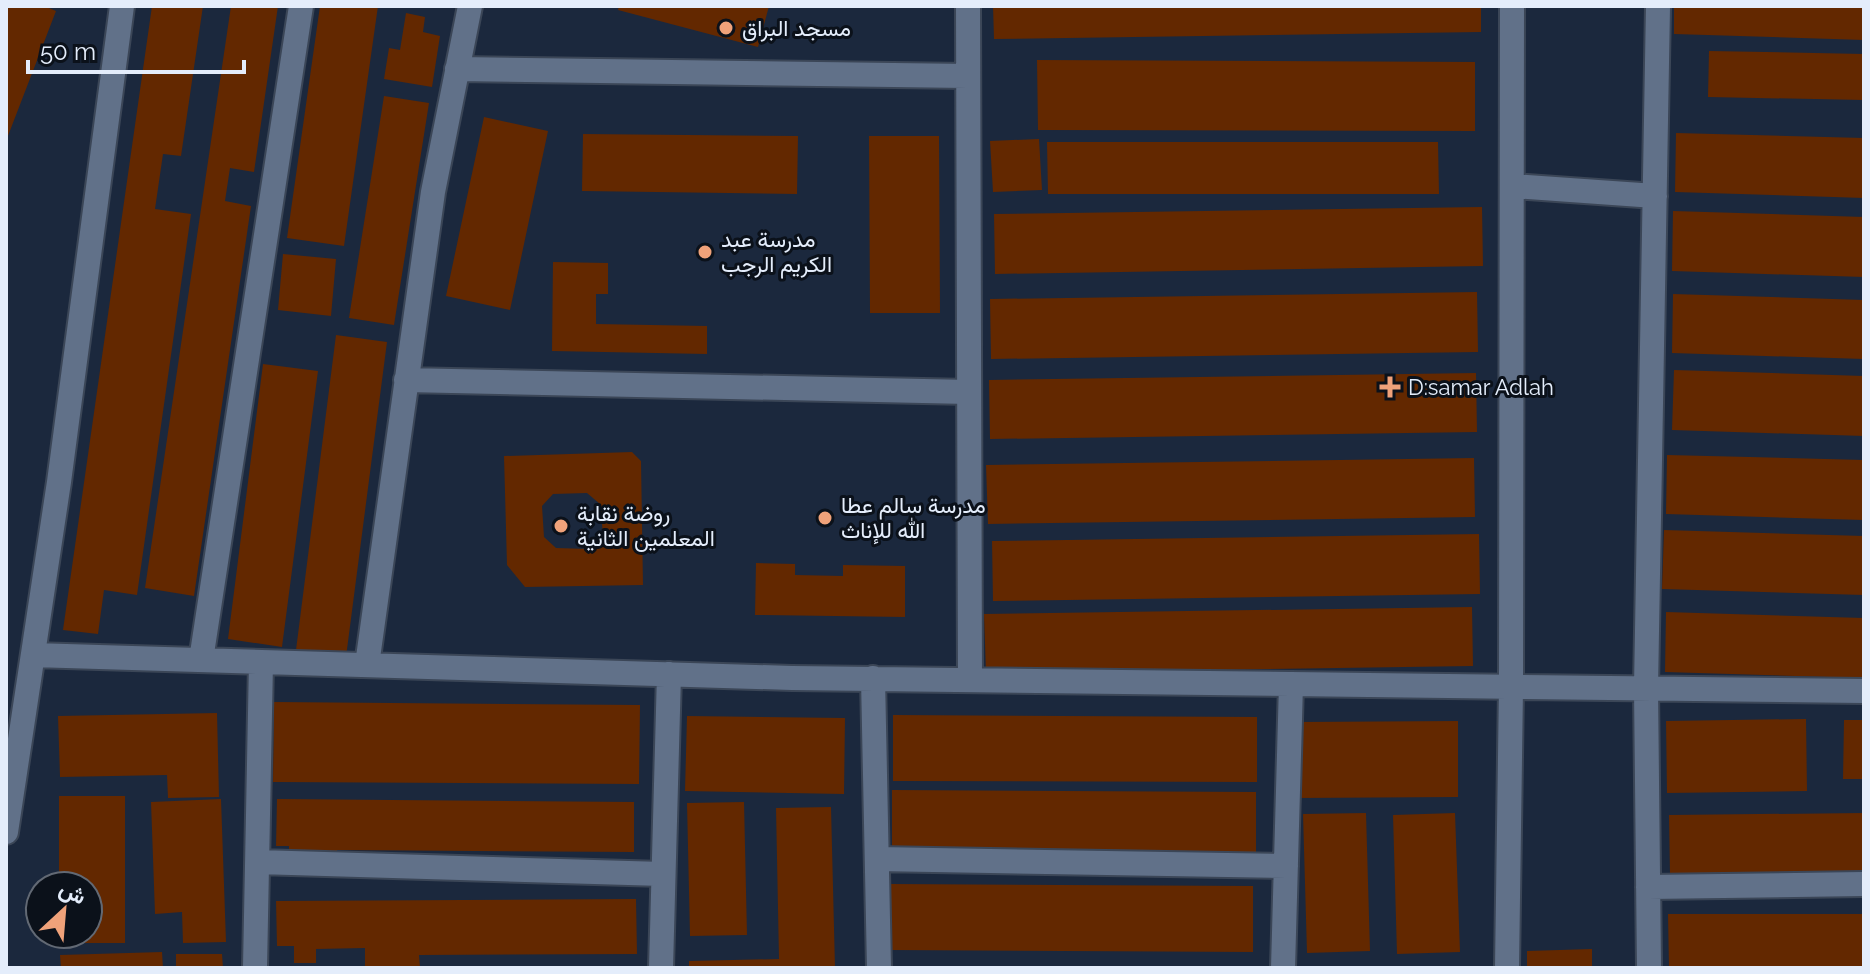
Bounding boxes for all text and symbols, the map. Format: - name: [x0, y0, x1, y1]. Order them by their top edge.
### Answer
- place label: مسجد البراق: [742, 15, 851, 42]
- marker: مسجد البراق: [717, 19, 735, 37]
- scale bar: [28, 24, 244, 74]
- text: 50 m: [40, 37, 96, 66]
- place label: مدرسة عبد الكريم الرجب: [721, 226, 832, 279]
- marker: مدرسة عبد الكريم الرجب: [696, 243, 714, 261]
- place label: D:samar Adlah: [1408, 374, 1554, 400]
- marker: D:samar Adlah: [1379, 376, 1401, 398]
- place label: مدرسة سالم عطا الله للإناث: [841, 492, 986, 545]
- place label: روضة نقابة المعلمين الثانية: [577, 500, 715, 552]
- marker: مدرسة سالم عطا الله للإناث: [816, 509, 834, 527]
- marker: روضة نقابة المعلمين الثانية: [552, 517, 570, 535]
- north arrow: [24, 870, 104, 950]
- text: ش: [55, 875, 90, 910]

